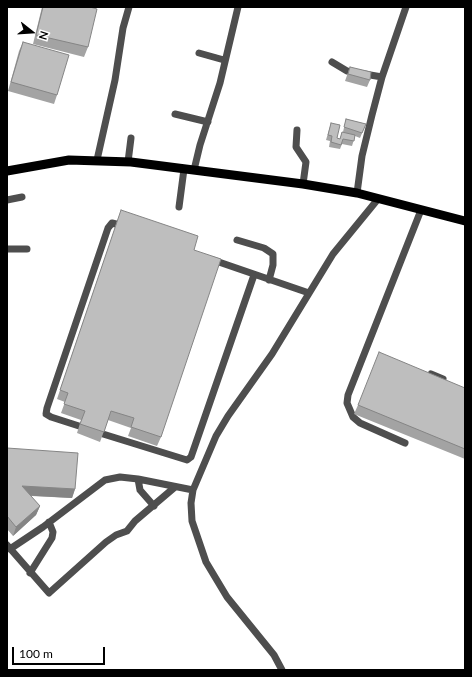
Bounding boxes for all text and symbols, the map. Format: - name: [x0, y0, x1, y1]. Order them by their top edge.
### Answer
- north arrow: [12, 12, 52, 52]
- text: N: [36, 30, 51, 42]
- scale bar: [14, 639, 107, 665]
- text: 100 m: [19, 646, 53, 661]

